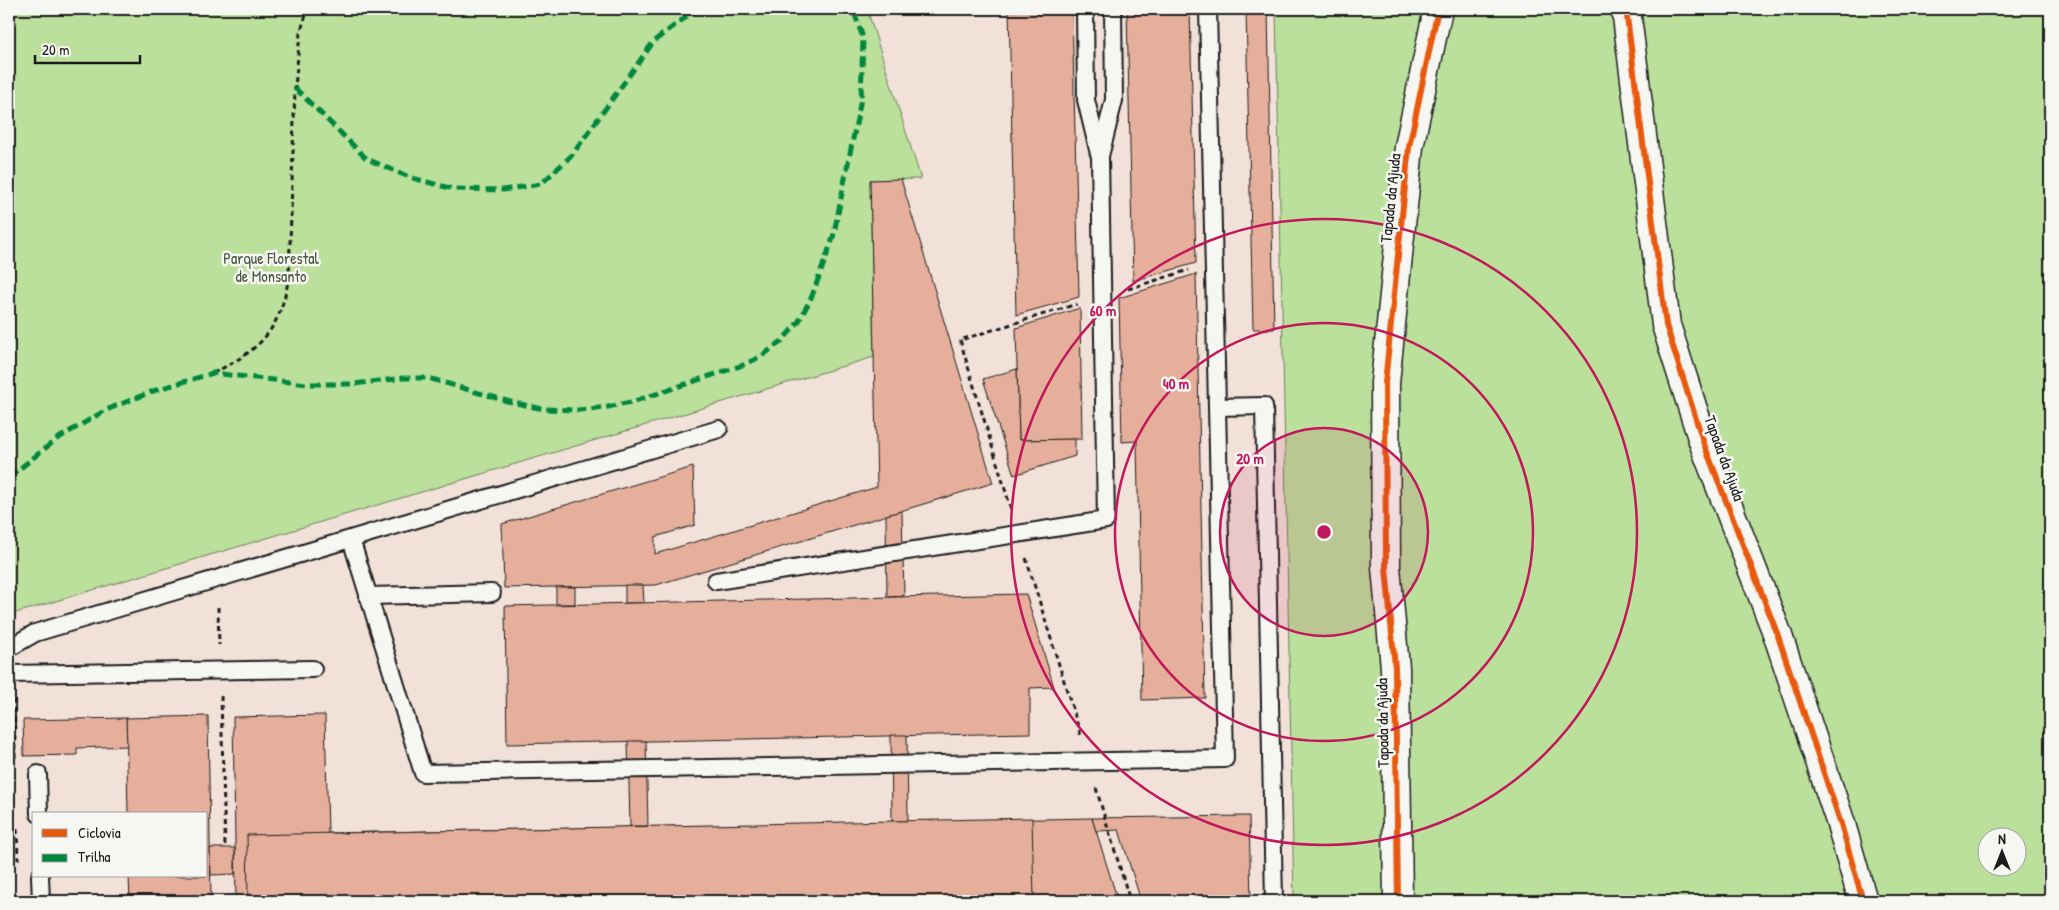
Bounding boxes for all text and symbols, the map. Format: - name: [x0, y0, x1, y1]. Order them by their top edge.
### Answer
- scale bar: [35, 32, 140, 64]
- text: 20 m: [42, 39, 69, 60]
- street label: Tapada da Ajuda: [1374, 152, 1406, 244]
- park label: Parque Florestal de Monsanto: [223, 247, 319, 287]
- text: 60 m: [1090, 300, 1116, 321]
- text: 40 m: [1163, 373, 1189, 394]
- street label: Tapada da Ajuda: [1699, 412, 1751, 504]
- text: 20 m: [1236, 448, 1264, 469]
- centre of rings: [1315, 523, 1333, 541]
- street label: Tapada da Ajuda: [1370, 678, 1394, 768]
- legend: [32, 812, 208, 878]
- text: Ciclovia: [78, 822, 121, 843]
- north arrow: [1976, 828, 2026, 878]
- text: N: [1998, 829, 2006, 848]
- text: Trilha: [78, 846, 110, 867]

